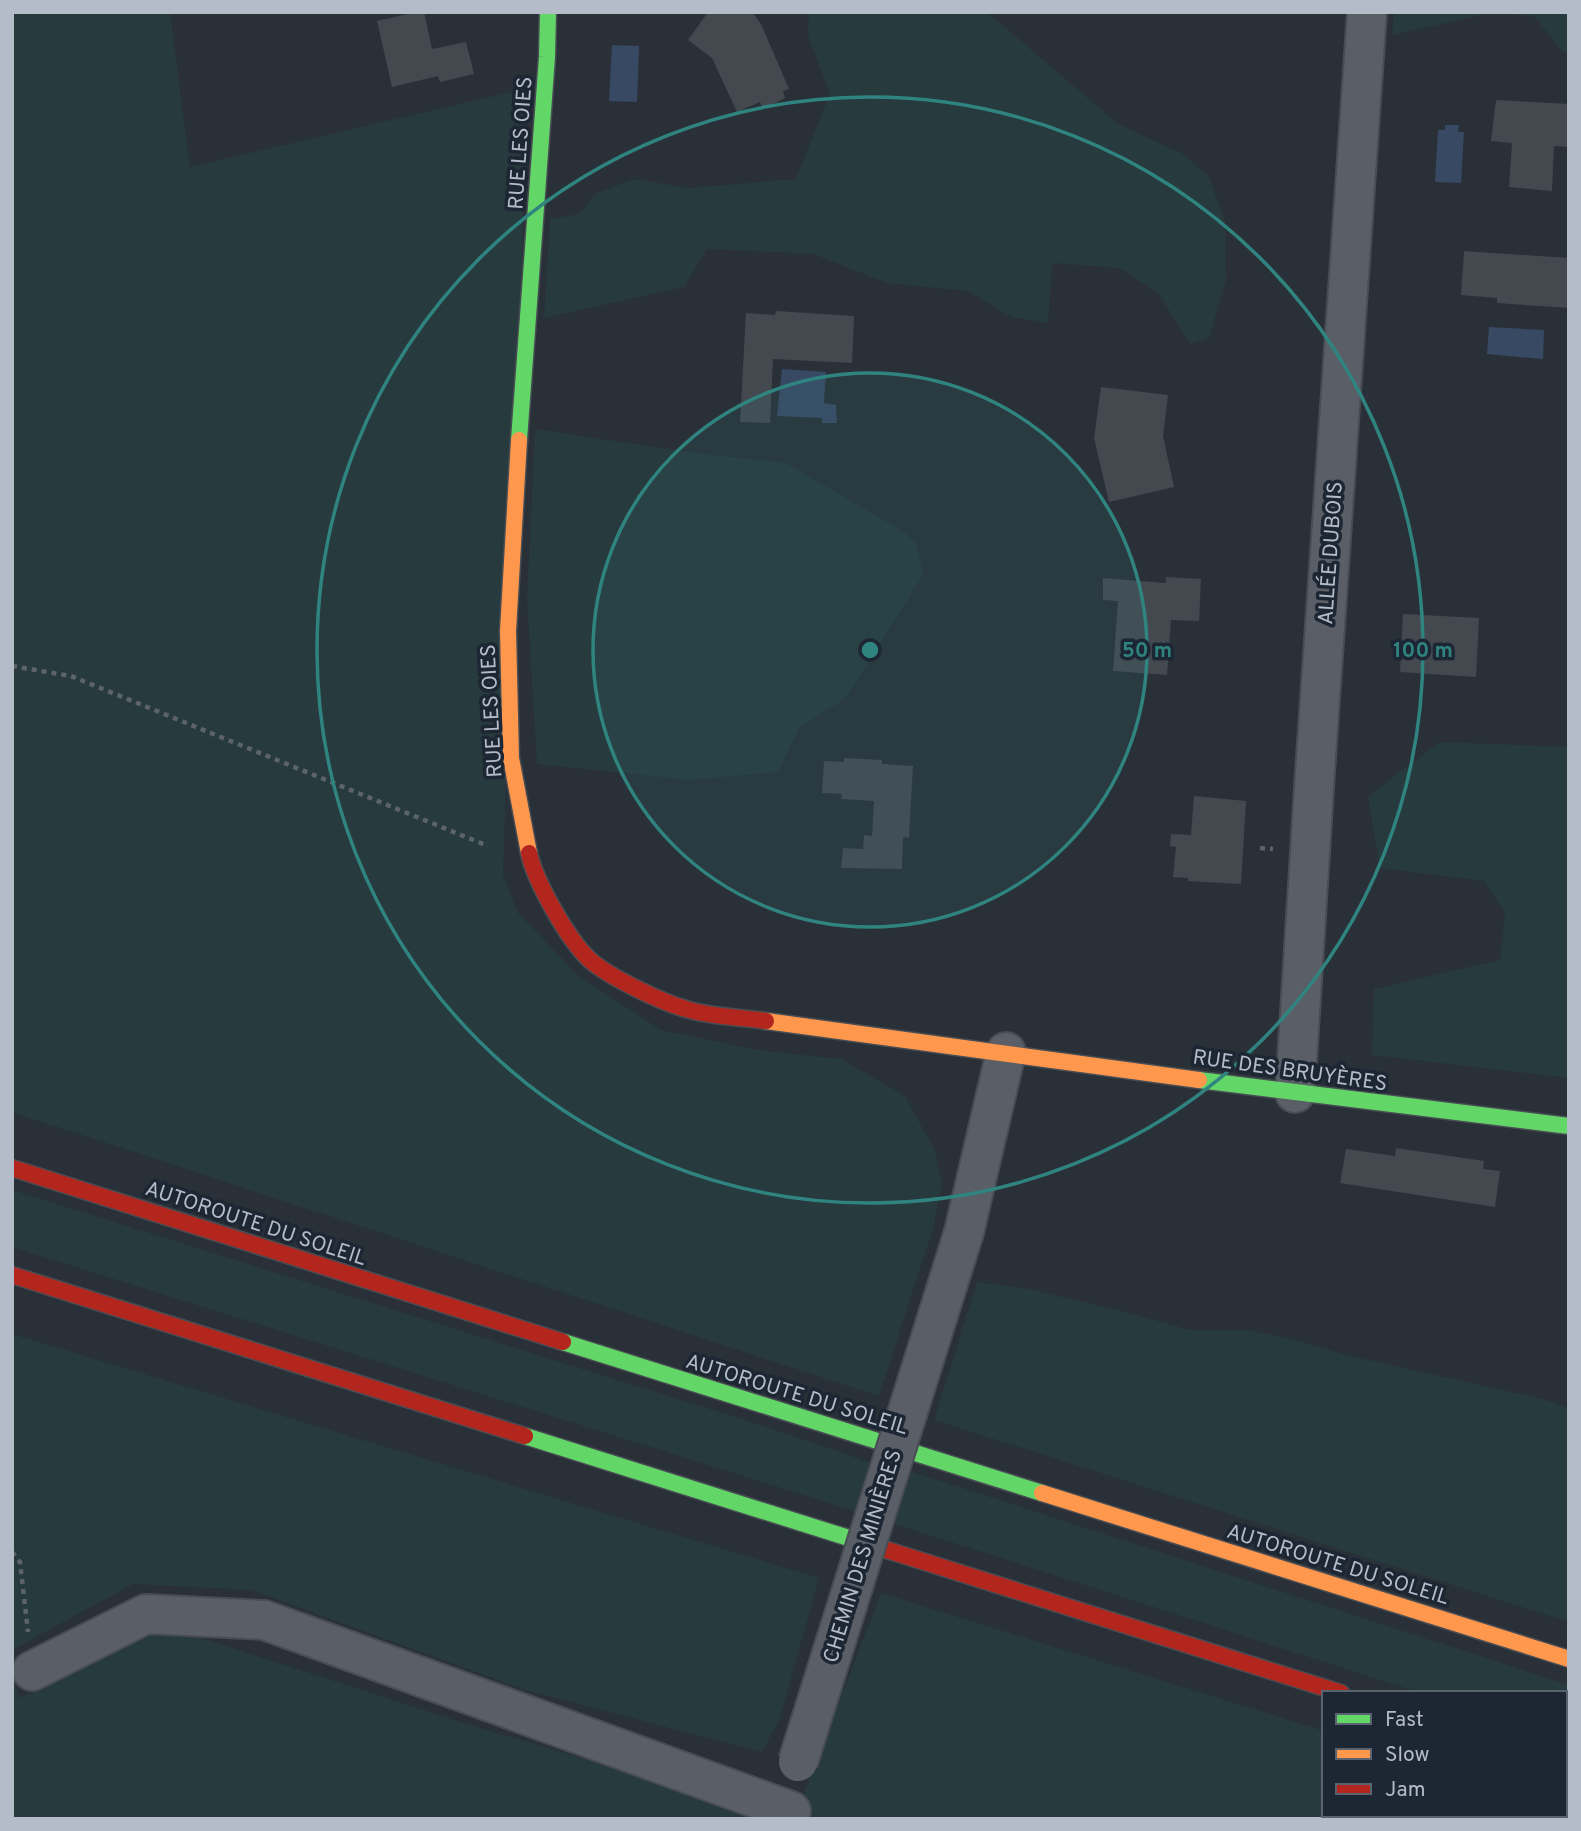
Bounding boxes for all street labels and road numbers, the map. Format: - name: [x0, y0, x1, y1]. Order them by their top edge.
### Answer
- street label: RUE LES OIES: [503, 76, 540, 211]
- street label: ALLÉE DUBOIS: [1312, 480, 1350, 626]
- street label: RUE LES OIES: [476, 644, 509, 778]
- street label: RUE DES BRUYÈRES: [1191, 1043, 1389, 1099]
- street label: AUTOROUTE DU SOLEIL: [141, 1176, 370, 1273]
- street label: AUTOROUTE DU SOLEIL: [682, 1349, 911, 1442]
- street label: CHEMIN DES MINIÈRES: [817, 1446, 909, 1666]
- street label: AUTOROUTE DU SOLEIL: [1223, 1519, 1452, 1612]

